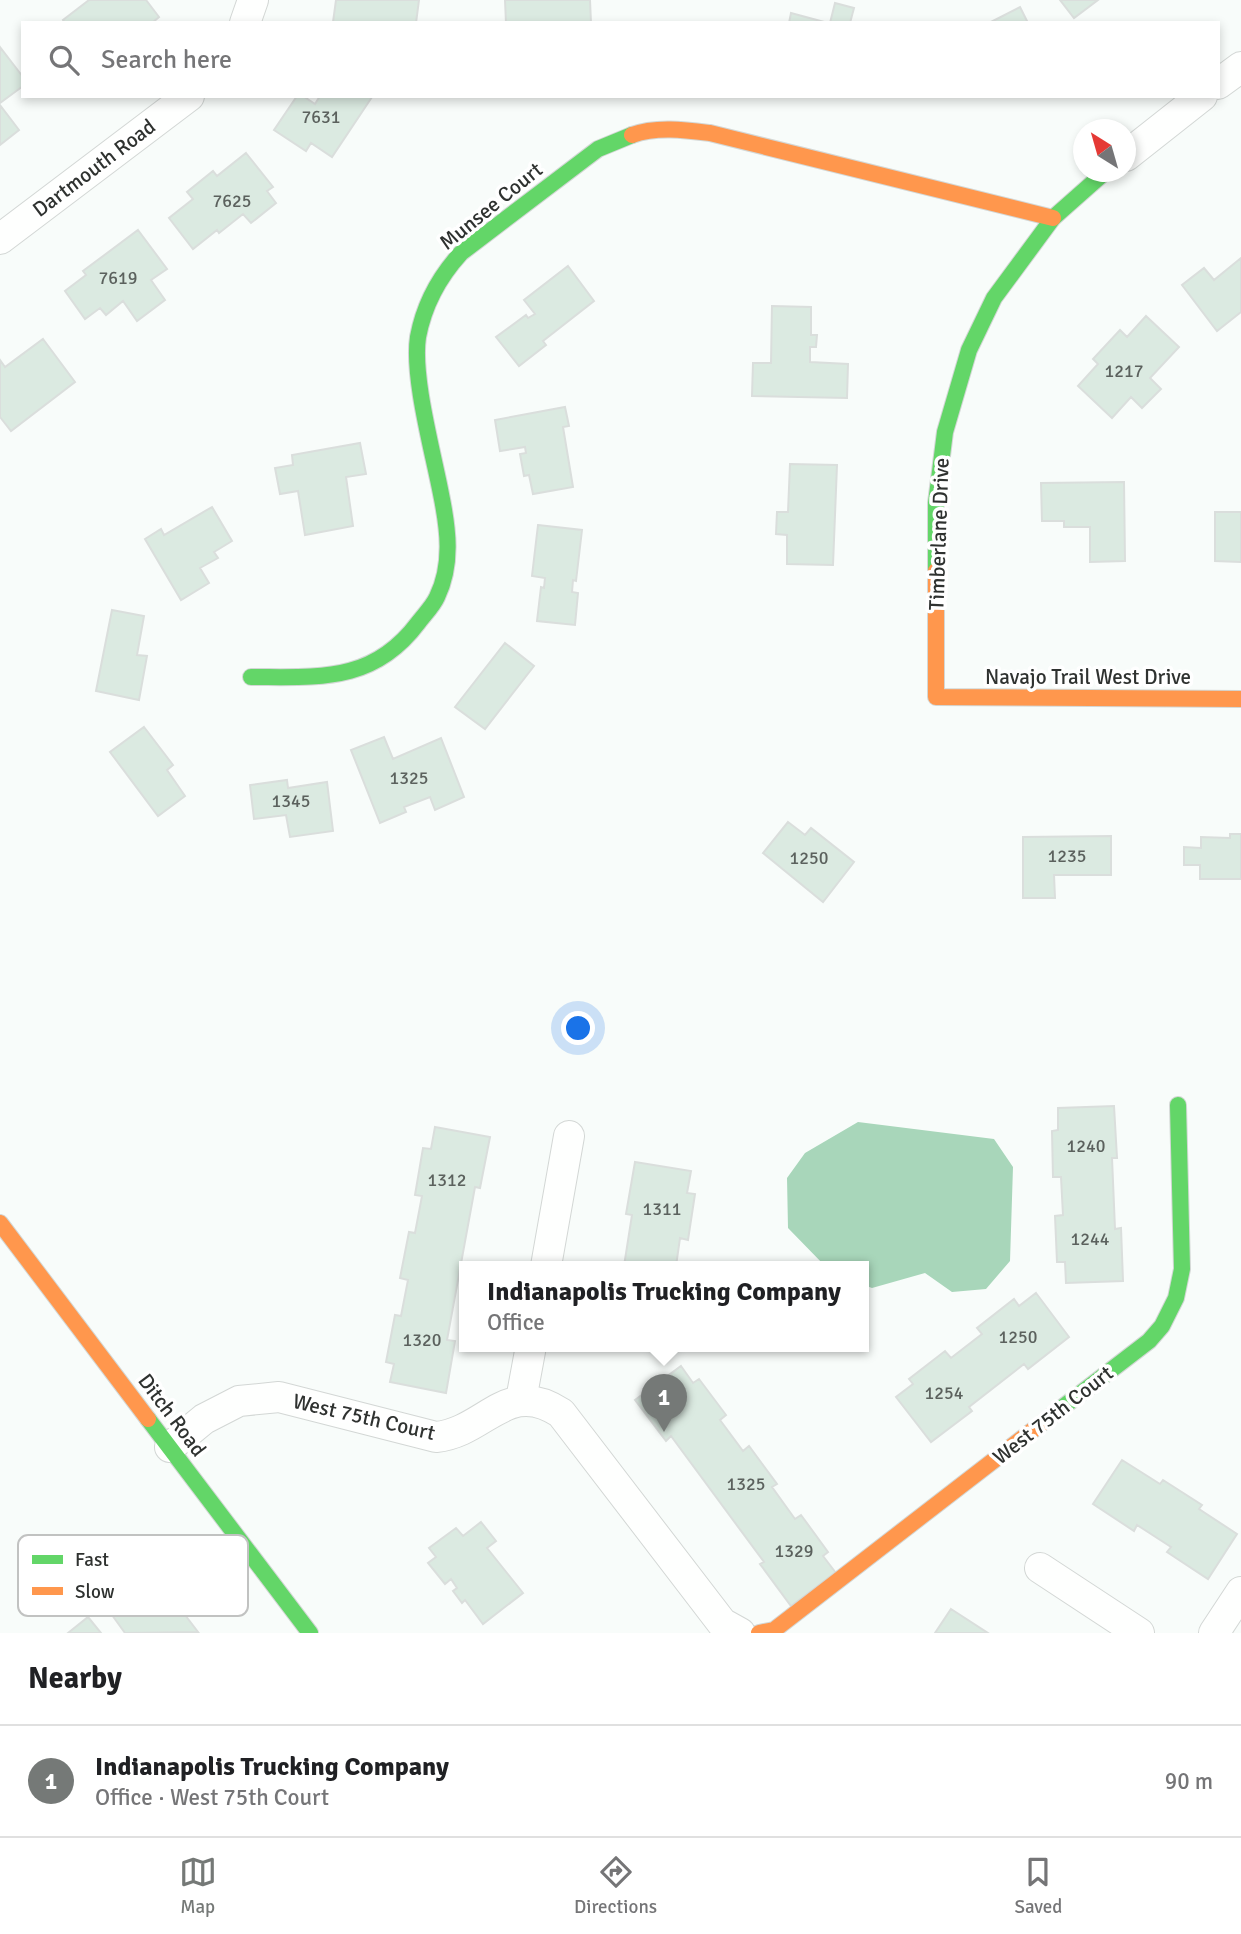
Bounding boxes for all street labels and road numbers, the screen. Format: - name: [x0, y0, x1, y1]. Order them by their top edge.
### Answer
- street label: Dartmouth Road: [27, 113, 161, 223]
- street label: Munsee Court: [434, 157, 548, 255]
- street label: Timberlane Drive: [923, 457, 955, 611]
- street label: Navajo Trail West Drive: [985, 664, 1191, 690]
- street label: West 75th Court: [988, 1360, 1118, 1470]
- street label: Ditch Road: [132, 1368, 212, 1462]
- street label: West 75th Court: [290, 1388, 438, 1446]

